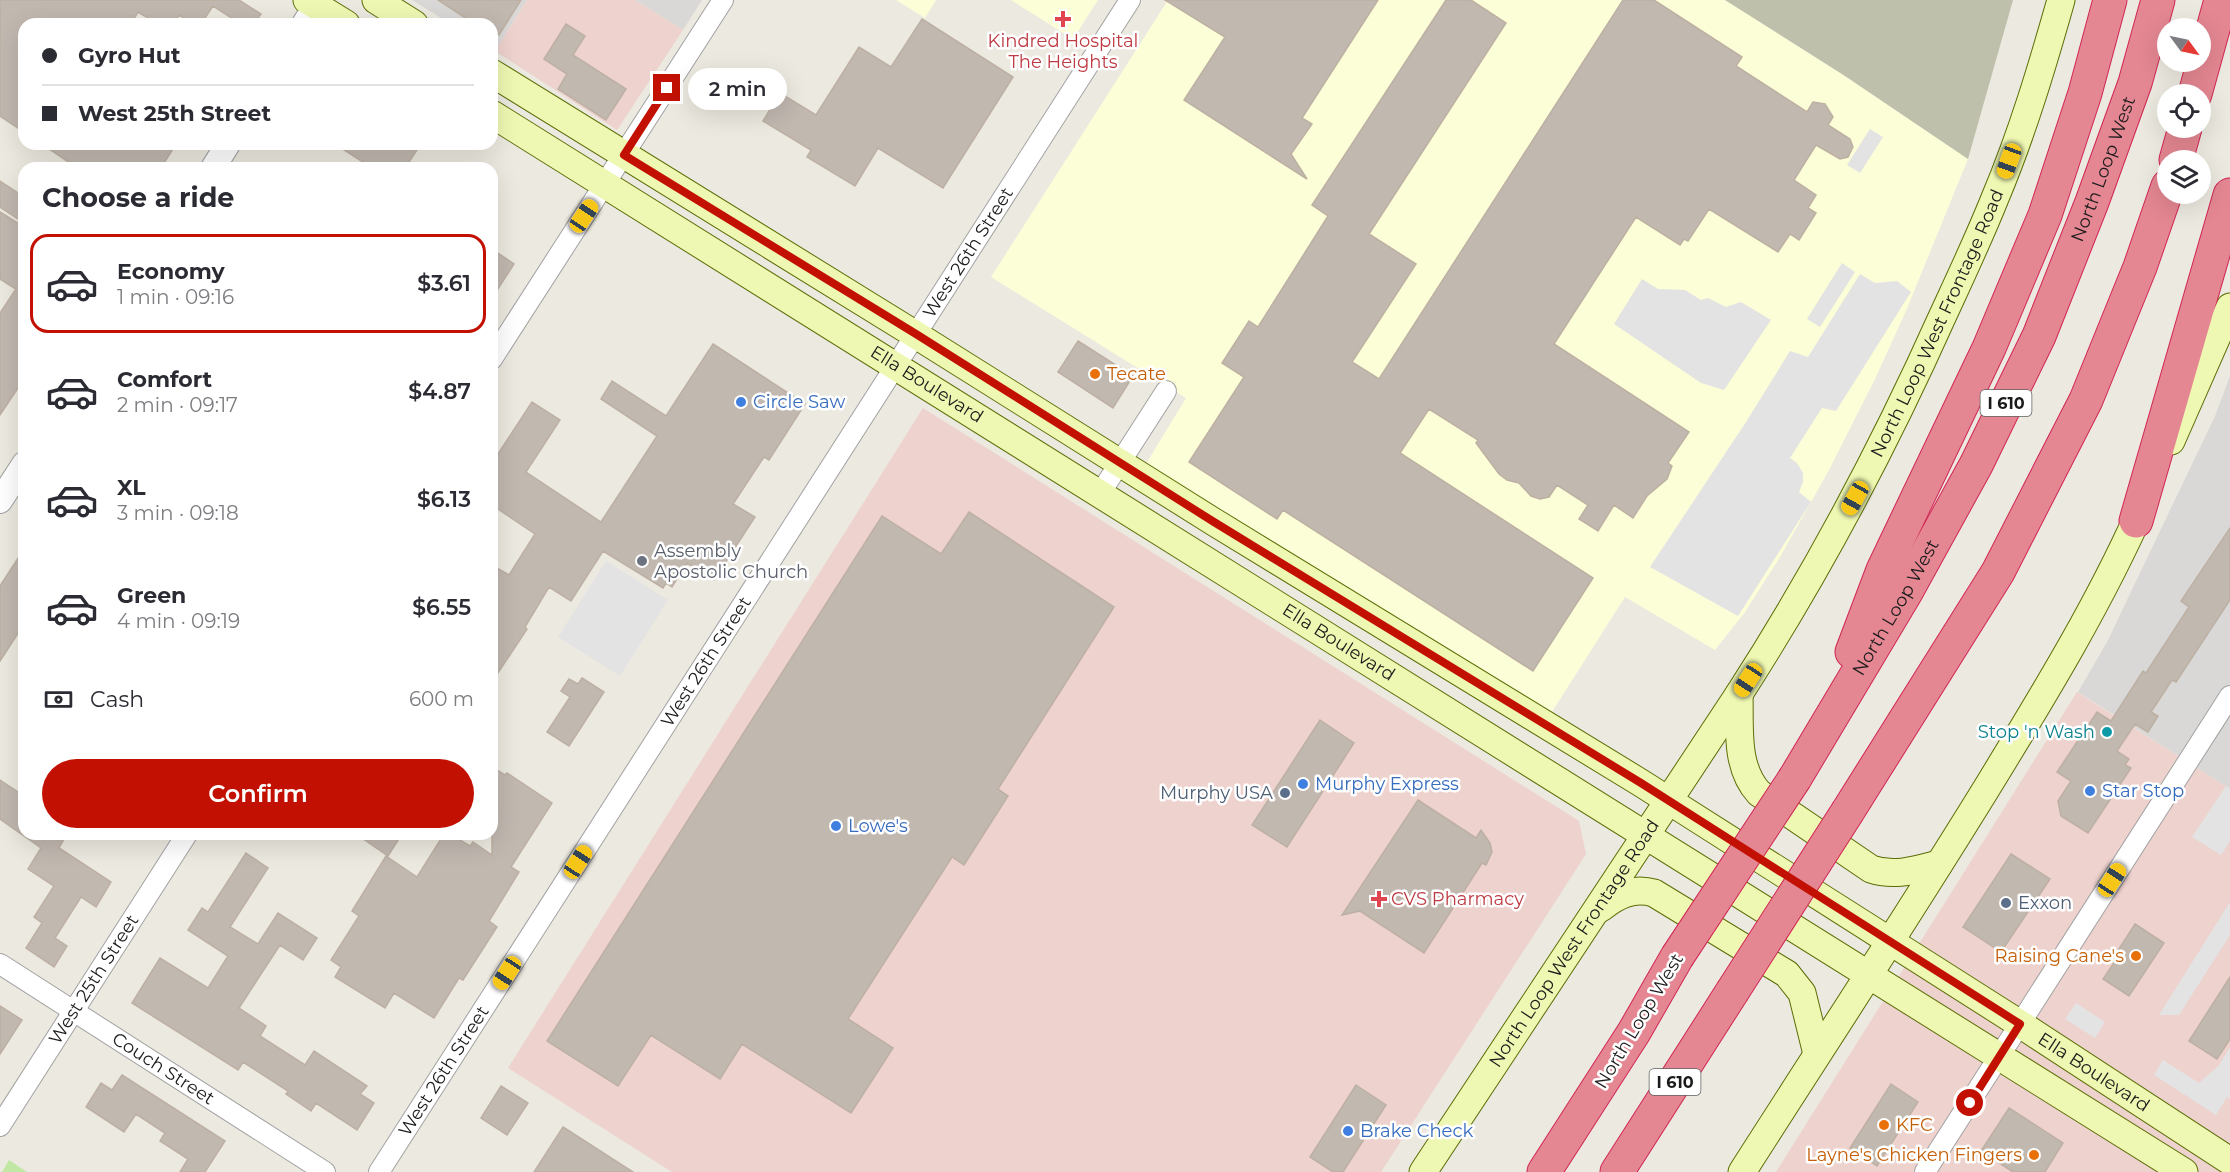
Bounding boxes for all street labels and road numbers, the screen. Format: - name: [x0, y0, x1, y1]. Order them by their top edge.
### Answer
- street label: North Loop West: [2066, 93, 2140, 245]
- street label: West 26th Street: [918, 183, 1018, 322]
- street label: North Loop West Frontage Road: [1866, 186, 2008, 461]
- street label: Ella Boulevard: [866, 341, 987, 428]
- road number: I 610: [1980, 390, 2032, 416]
- street label: North Loop West: [1848, 536, 1944, 680]
- street label: West 26th Street: [656, 592, 756, 731]
- street label: Ella Boulevard: [1278, 599, 1399, 686]
- street label: North Loop West Frontage Road: [1483, 816, 1665, 1070]
- street label: West 25th Street: [44, 910, 143, 1048]
- street label: North Loop West: [1590, 950, 1688, 1092]
- street label: West 26th Street: [394, 1002, 494, 1140]
- street label: Couch Street: [108, 1028, 219, 1109]
- street label: Ella Boulevard: [2034, 1028, 2154, 1117]
- road number: I 610: [1650, 1069, 1700, 1095]

